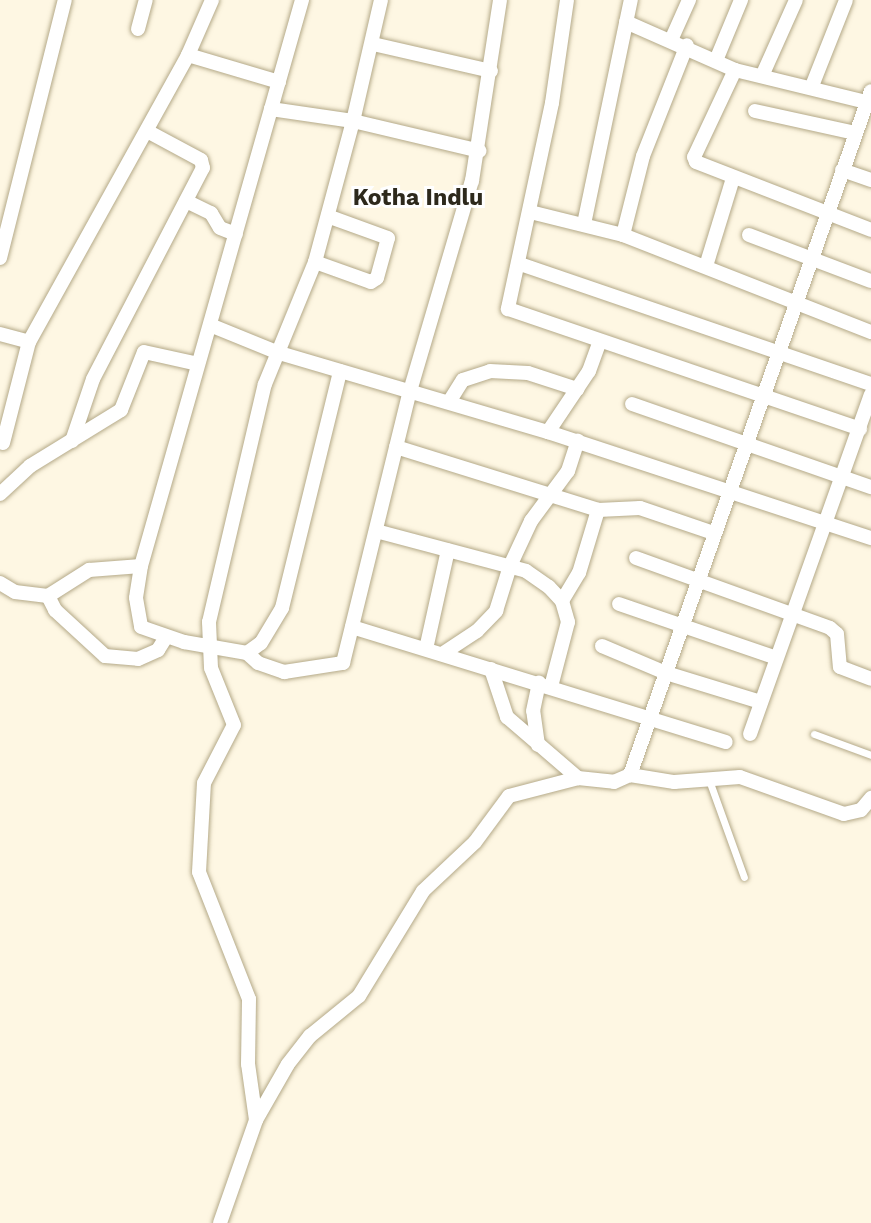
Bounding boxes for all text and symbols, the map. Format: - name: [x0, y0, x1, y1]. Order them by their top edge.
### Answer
- district label: Kotha Indlu: [353, 184, 483, 212]

